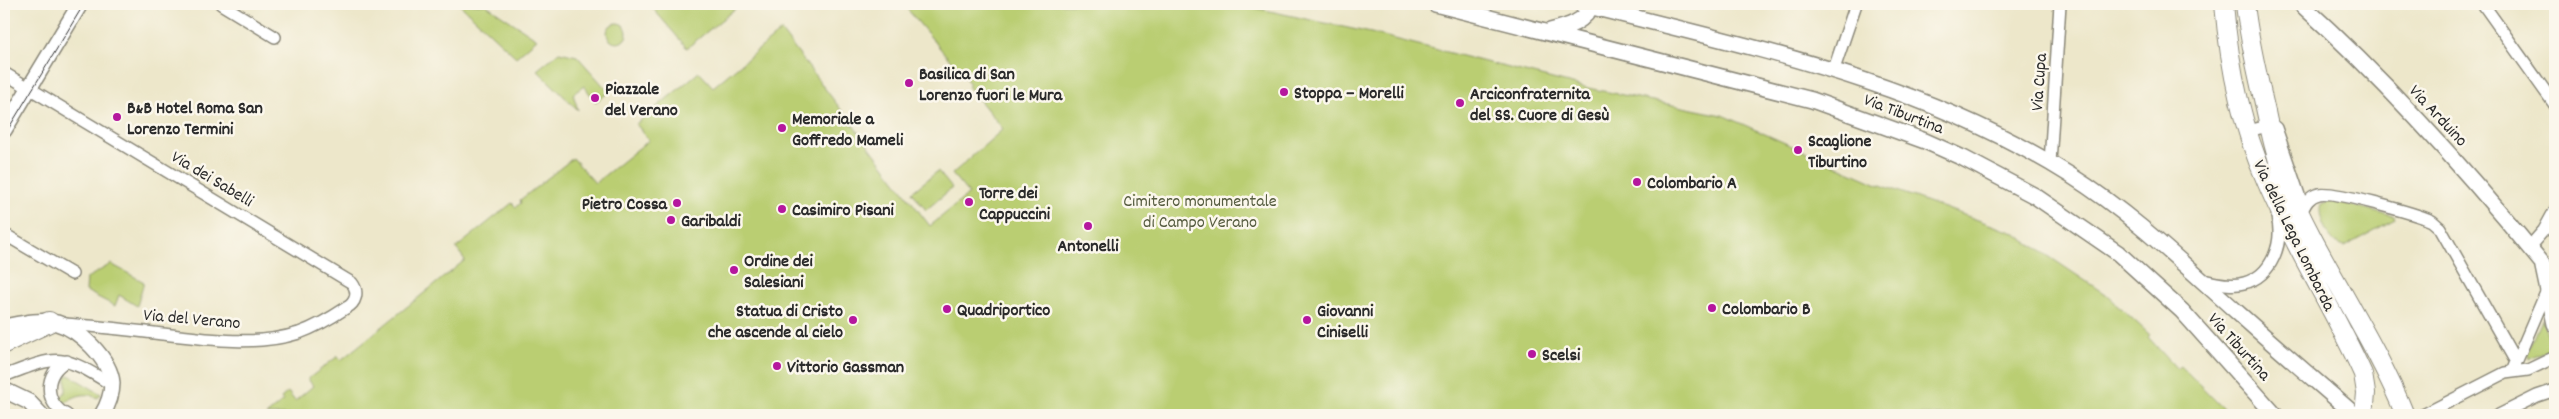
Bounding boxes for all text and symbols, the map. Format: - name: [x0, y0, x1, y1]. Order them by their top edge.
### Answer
- street label: Via Cupa: [2026, 52, 2055, 112]
- place label: Basilica di San Lorenzo fuori le Mura: [919, 63, 1063, 109]
- marker: Basilica di San Lorenzo fuori le Mura: [903, 77, 915, 89]
- place label: Piazzale del Verano: [605, 78, 678, 124]
- street label: Via Arduino: [2402, 80, 2473, 153]
- place label: Stoppa – Morelli: [1294, 82, 1405, 107]
- place label: Arciconfraternita del SS. Cuore di Gesù: [1470, 83, 1610, 129]
- marker: Stoppa – Morelli: [1278, 86, 1290, 98]
- street label: Via Tiburtina: [1859, 89, 1947, 142]
- marker: Piazzale del Verano: [589, 92, 601, 104]
- place label: B&B Hotel Roma San Lorenzo Termini: [127, 97, 263, 143]
- marker: Arciconfraternita del SS. Cuore di Gesù: [1454, 97, 1466, 109]
- place label: Memoriale a Goffredo Mameli: [792, 108, 904, 154]
- marker: B&B Hotel Roma San Lorenzo Termini: [111, 111, 123, 123]
- marker: Memoriale a Goffredo Mameli: [776, 122, 788, 134]
- place label: Scaglione Tiburtino: [1808, 130, 1871, 176]
- marker: Scaglione Tiburtino: [1792, 144, 1804, 156]
- street label: Via dei Sabelli: [166, 146, 258, 215]
- street label: Via della Lega Lombarda: [2245, 156, 2340, 316]
- place label: Colombario A: [1647, 172, 1737, 197]
- marker: Colombario A: [1631, 176, 1643, 188]
- place label: Torre dei Cappuccini: [979, 182, 1051, 228]
- park label: Cimitero monumentale di Campo Verano: [1123, 190, 1277, 236]
- place label: Pietro Cossa: [582, 193, 668, 218]
- marker: Torre dei Cappuccini: [963, 196, 975, 208]
- marker: Pietro Cossa: [671, 197, 683, 209]
- place label: Casimiro Pisani: [792, 199, 894, 224]
- marker: Casimiro Pisani: [776, 203, 788, 215]
- place label: Garibaldi: [681, 210, 741, 235]
- marker: Garibaldi: [665, 214, 677, 226]
- marker: Antonelli: [1082, 220, 1094, 232]
- place label: Antonelli: [1058, 235, 1119, 260]
- place label: Ordine dei Salesiani: [744, 250, 813, 296]
- marker: Ordine dei Salesiani: [728, 264, 740, 276]
- place label: Colombario B: [1722, 298, 1811, 323]
- place label: Quadriportico: [957, 299, 1050, 324]
- place label: Statua di Cristo che ascende al cielo: [708, 300, 843, 346]
- place label: Giovanni Ciniselli: [1317, 300, 1374, 346]
- marker: Colombario B: [1706, 302, 1718, 314]
- marker: Quadriportico: [941, 303, 953, 315]
- street label: Via del Verano: [142, 304, 241, 337]
- street label: Via Tiburtina: [2201, 308, 2276, 388]
- marker: Statua di Cristo che ascende al cielo: [847, 314, 859, 326]
- marker: Giovanni Ciniselli: [1301, 314, 1313, 326]
- place label: Scelsi: [1542, 344, 1581, 369]
- marker: Scelsi: [1526, 348, 1538, 360]
- place label: Vittorio Gassman: [787, 356, 904, 381]
- marker: Vittorio Gassman: [771, 360, 783, 372]

